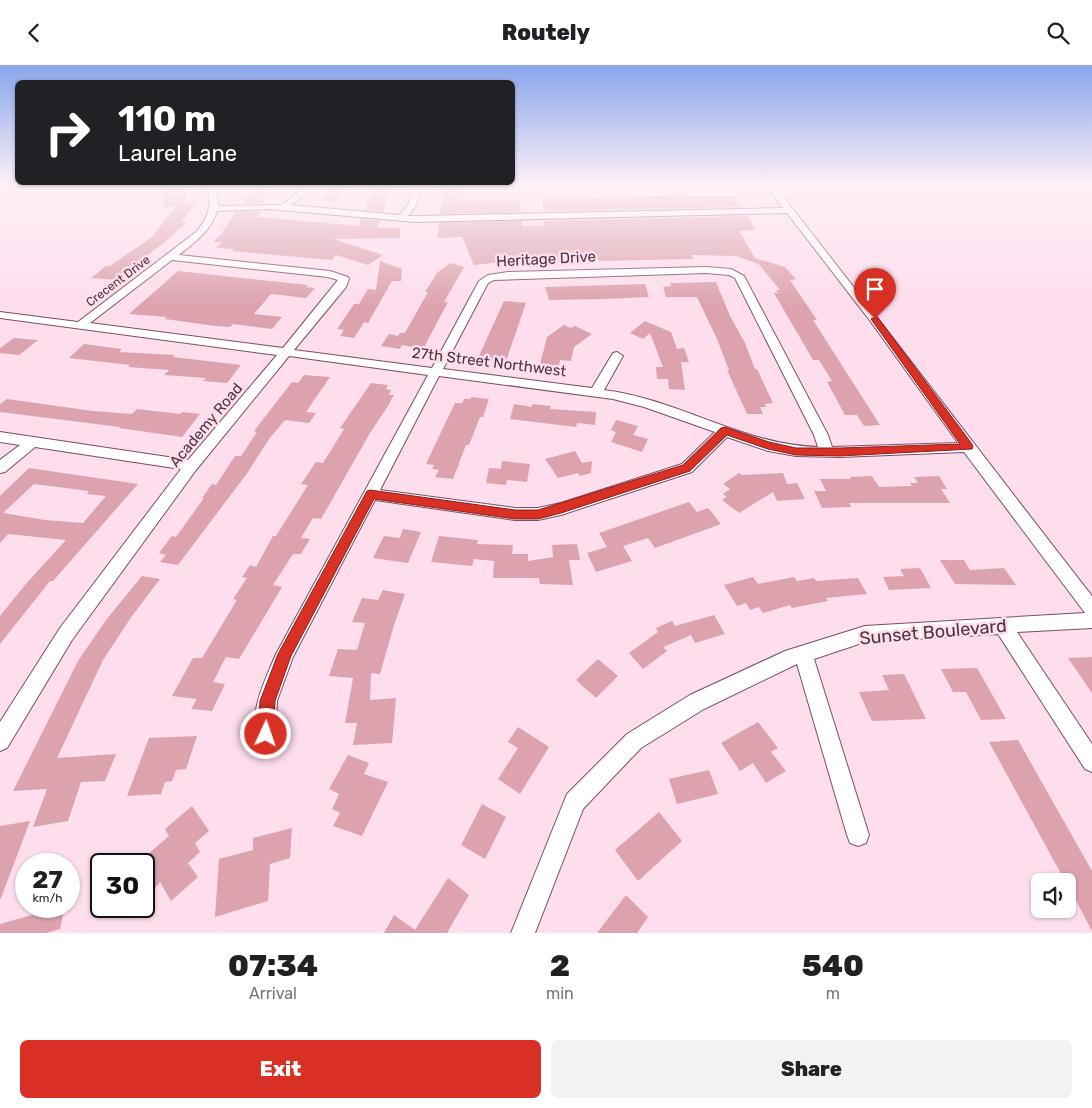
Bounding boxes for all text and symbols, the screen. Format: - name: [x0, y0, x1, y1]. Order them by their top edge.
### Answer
- icon: back: [20, 19, 48, 47]
- text: Routely: [502, 19, 590, 46]
- icon: search: [1044, 19, 1072, 47]
- text: 110 m: [118, 98, 216, 140]
- icon: right: [35, 100, 100, 165]
- text: Laurel Lane: [118, 140, 237, 167]
- street label: Heritage Drive: [496, 247, 596, 271]
- street label: Crecent Drive: [83, 252, 153, 310]
- pin: [854, 268, 896, 319]
- icon: arrive: [861, 275, 889, 303]
- street label: 27th Street Northwest: [411, 344, 567, 380]
- street label: Academy Road: [166, 379, 246, 471]
- street label: Sunset Boulevard: [858, 615, 1008, 649]
- position arrow: [239, 707, 291, 759]
- speed limit sign: 30: [90, 853, 155, 918]
- text: 27: [32, 865, 63, 894]
- map controls: [1031, 873, 1076, 918]
- button: sound: [1031, 873, 1076, 918]
- text: km/h: [33, 891, 62, 905]
- text: 07:34: [228, 948, 318, 984]
- text: 2: [550, 948, 570, 984]
- text: 540: [802, 948, 864, 984]
- text: Arrival: [249, 984, 297, 1003]
- text: min: [546, 984, 574, 1003]
- text: m: [826, 984, 840, 1003]
- button: Exit: [20, 1040, 541, 1098]
- button: Share: [551, 1040, 1072, 1098]

